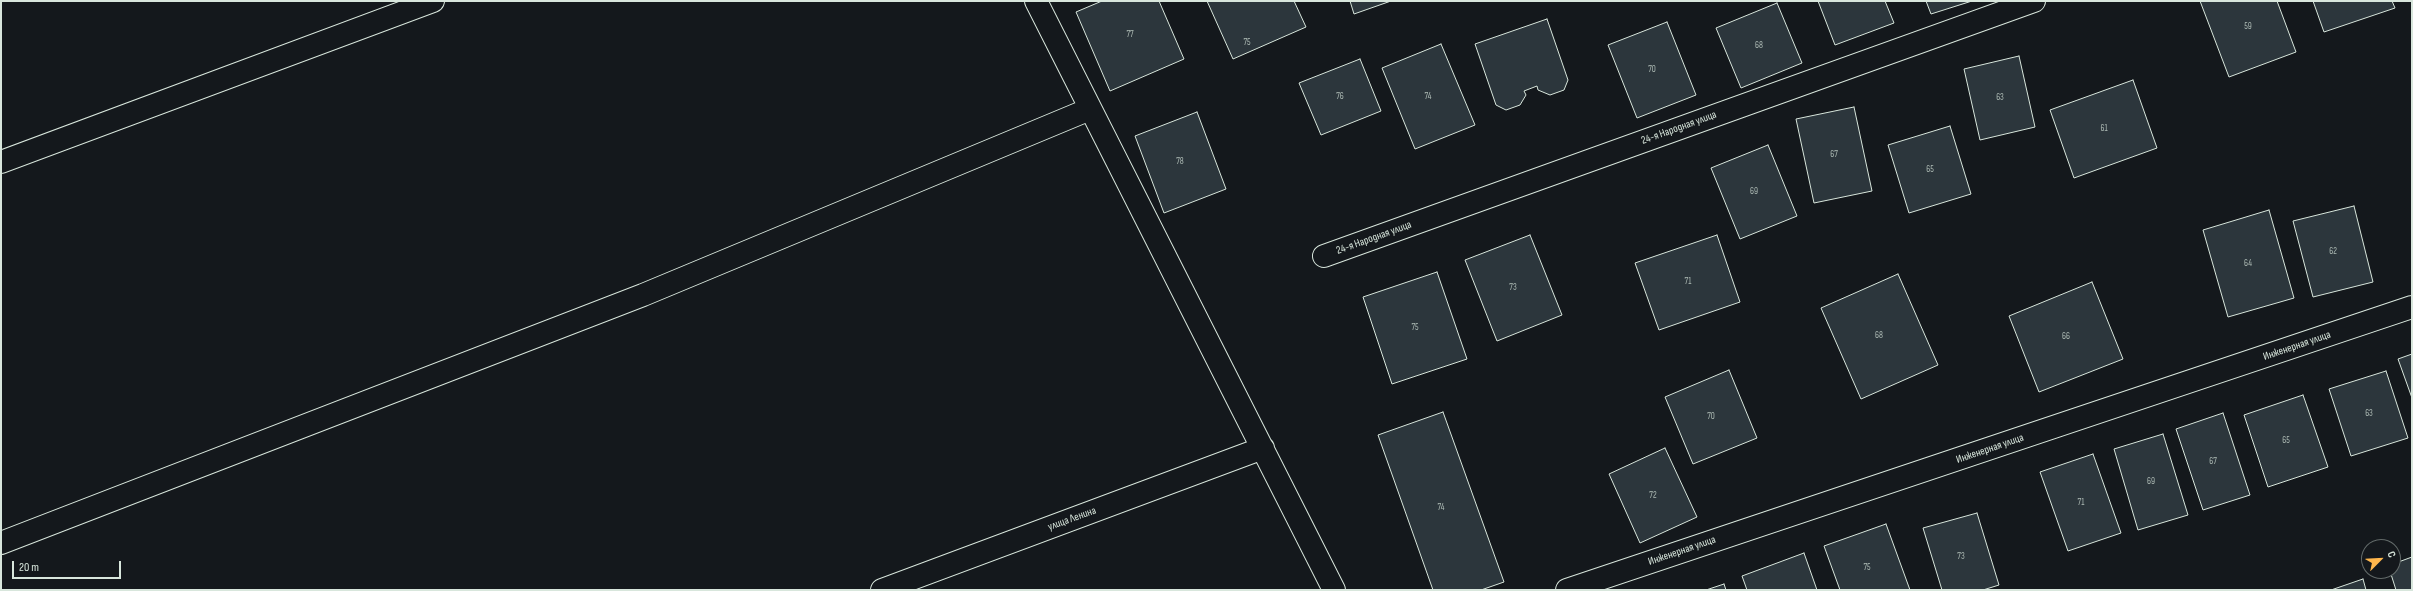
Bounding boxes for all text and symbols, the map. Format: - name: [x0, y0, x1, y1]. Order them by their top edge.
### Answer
- house number: 59: [2244, 22, 2252, 32]
- house number: 77: [1126, 30, 1134, 40]
- house number: 75: [1243, 38, 1251, 48]
- house number: 68: [1755, 41, 1763, 51]
- house number: 70: [1648, 65, 1656, 75]
- house number: 76: [1336, 92, 1344, 102]
- house number: 74: [1425, 92, 1431, 102]
- house number: 63: [1996, 93, 2004, 103]
- street label: 24-я Народная улица: [1640, 108, 1718, 148]
- house number: 61: [2100, 124, 2108, 134]
- house number: 67: [1830, 150, 1838, 160]
- house number: 78: [1176, 157, 1184, 167]
- house number: 65: [1926, 165, 1934, 175]
- house number: 69: [1750, 187, 1758, 197]
- street label: 24-я Народная улица: [1335, 218, 1413, 258]
- house number: 62: [2329, 247, 2337, 257]
- house number: 64: [2244, 259, 2252, 269]
- house number: 71: [1685, 277, 1691, 287]
- house number: 73: [1509, 283, 1517, 293]
- house number: 75: [1411, 323, 1419, 333]
- street label: Инженерная улица: [2262, 328, 2332, 364]
- house number: 68: [1875, 331, 1883, 341]
- house number: 66: [2062, 332, 2070, 342]
- house number: 63: [2365, 409, 2373, 419]
- house number: 70: [1707, 412, 1715, 422]
- street label: Инженерная улица: [1955, 431, 2025, 467]
- house number: 65: [2282, 436, 2290, 446]
- house number: 67: [2209, 457, 2217, 467]
- house number: 69: [2147, 477, 2155, 487]
- house number: 72: [1649, 491, 1657, 501]
- house number: 71: [2078, 498, 2084, 508]
- house number: 74: [1438, 503, 1444, 513]
- street label: улица Ленина: [1046, 504, 1098, 534]
- street label: Инженерная улица: [1647, 533, 1717, 569]
- north arrow: [2361, 539, 2401, 579]
- text: С: [2384, 549, 2399, 560]
- house number: 73: [1957, 552, 1965, 562]
- scale bar: [14, 553, 123, 579]
- text: 20 m: [19, 560, 39, 575]
- house number: 75: [1863, 563, 1871, 573]

